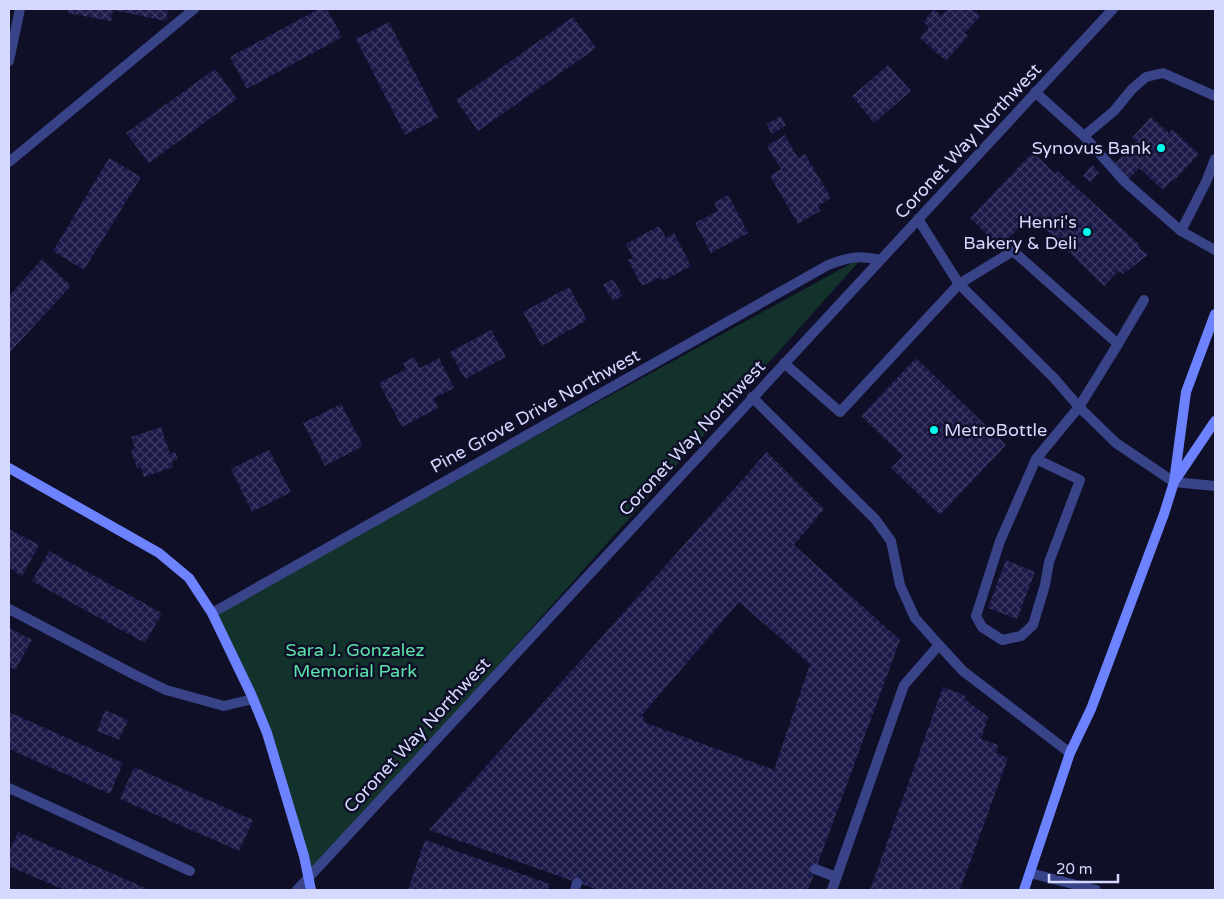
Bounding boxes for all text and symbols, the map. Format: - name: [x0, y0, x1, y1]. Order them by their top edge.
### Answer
- street label: Coronet Way Northwest: [890, 59, 1046, 223]
- place label: Synovus Bank: [1032, 137, 1151, 159]
- marker: Synovus Bank: [1155, 142, 1167, 154]
- place label: Henri's Bakery & Deli: [963, 211, 1077, 254]
- marker: Henri's Bakery & Deli: [1081, 226, 1093, 238]
- street label: Pine Grove Drive Northwest: [426, 344, 644, 478]
- street label: Coronet Way Northwest: [614, 356, 770, 520]
- place label: MetroBottle: [944, 419, 1047, 441]
- marker: MetroBottle: [928, 424, 940, 436]
- park label: Sara J. Gonzalez Memorial Park: [286, 639, 424, 682]
- street label: Coronet Way Northwest: [339, 653, 495, 817]
- scale bar: [1049, 852, 1118, 884]
- text: 20 m: [1056, 860, 1093, 878]

